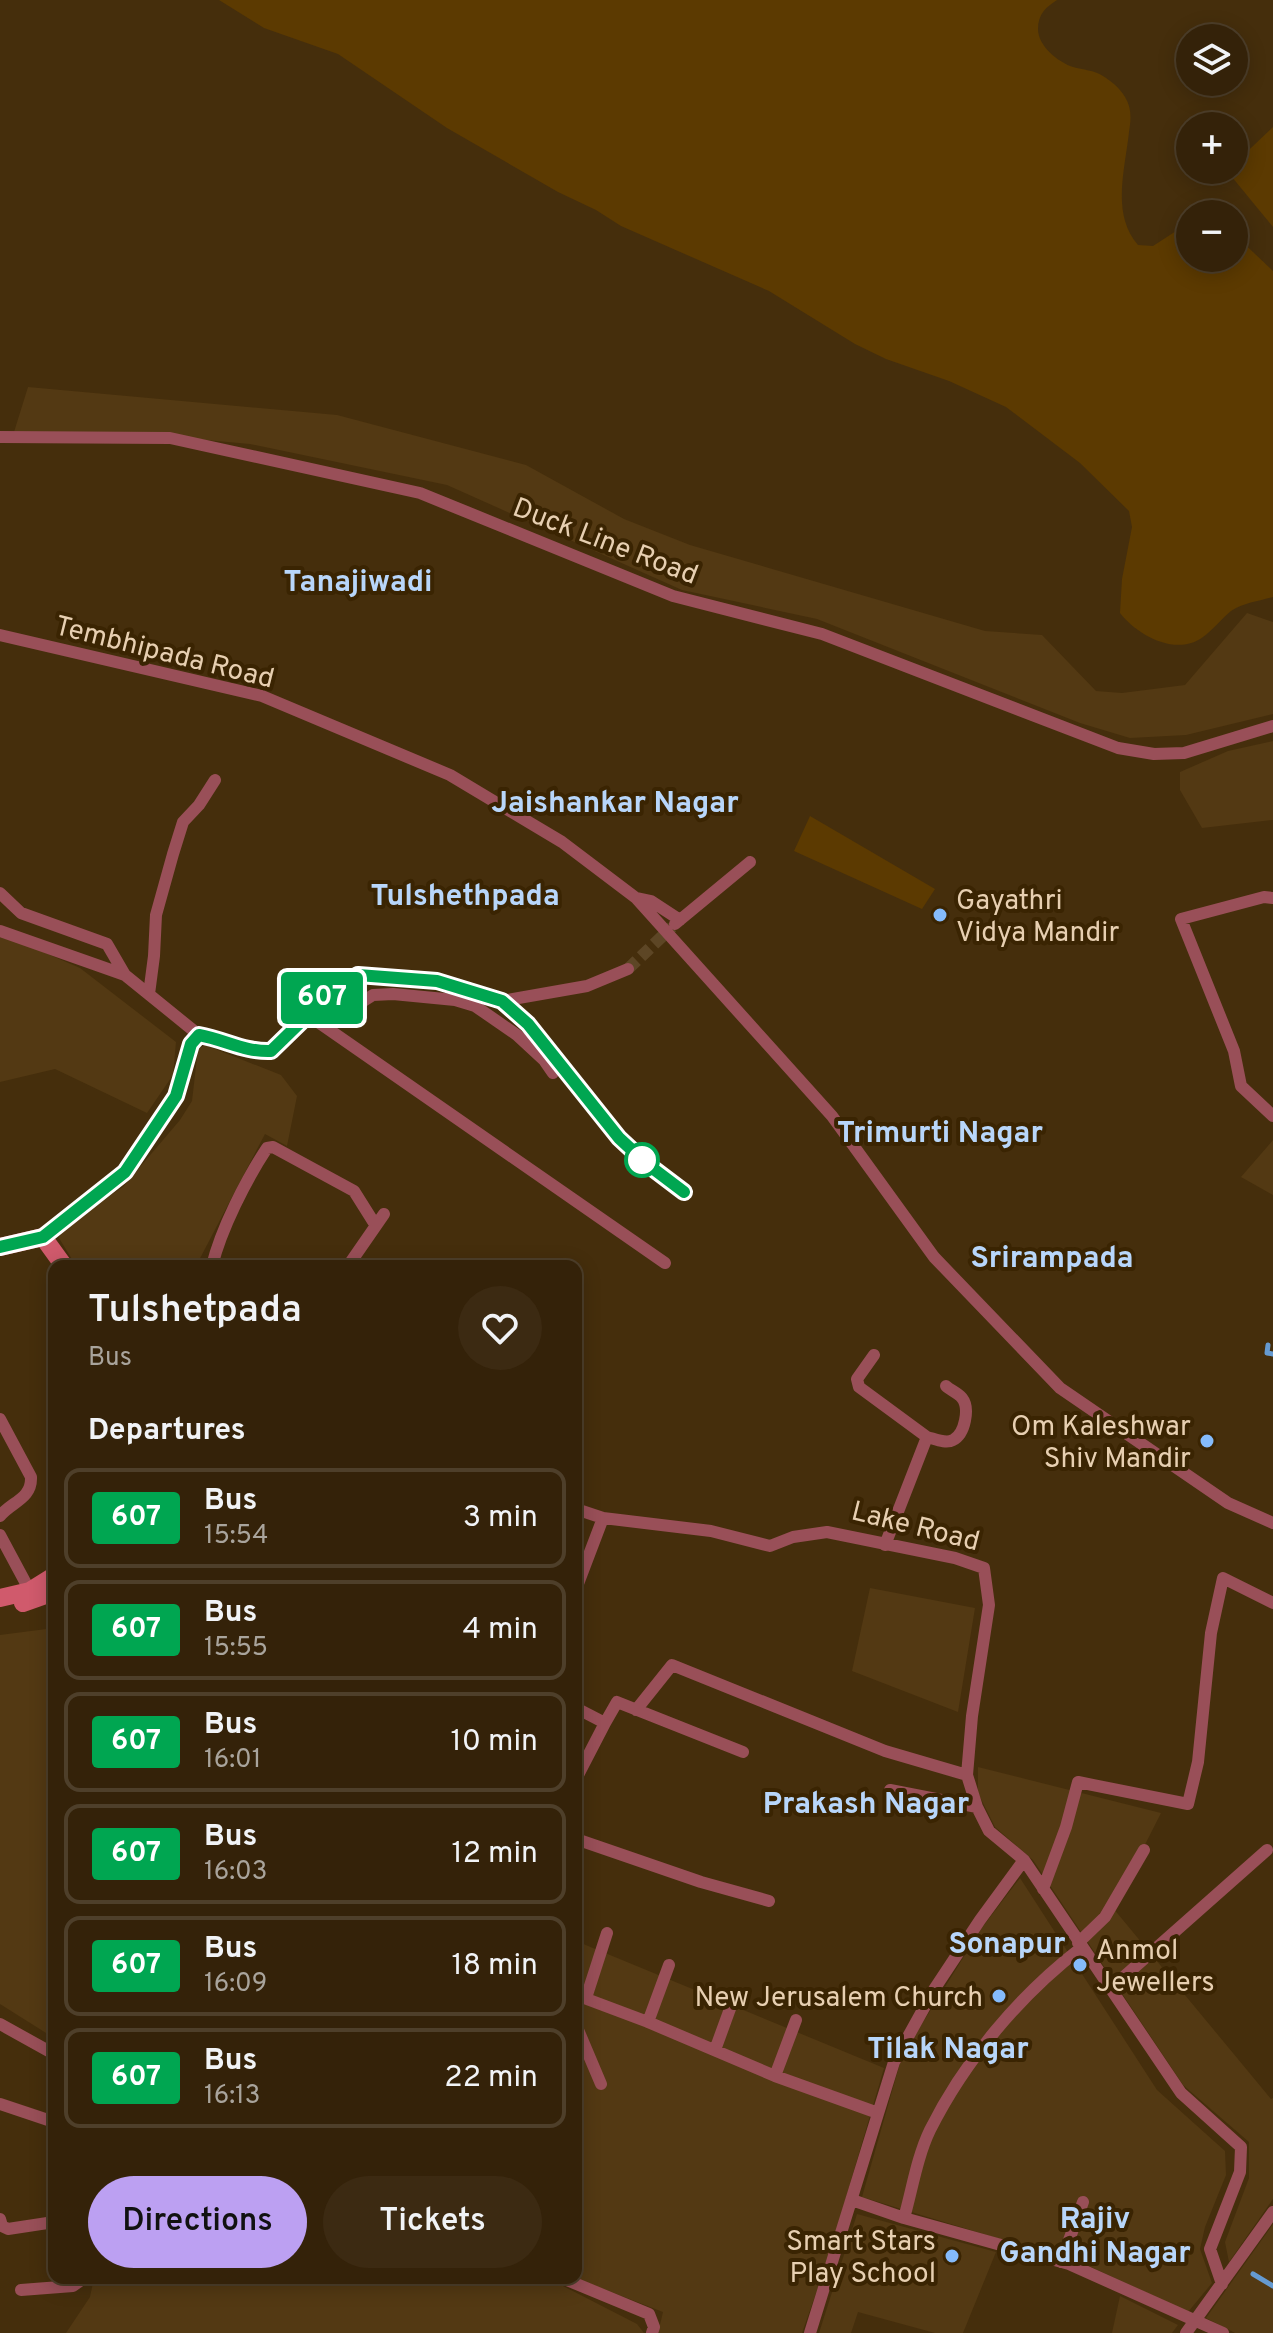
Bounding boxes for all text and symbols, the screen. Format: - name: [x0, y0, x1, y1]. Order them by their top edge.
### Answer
- map controls: [1176, 24, 1248, 272]
- button: layers: [1176, 24, 1248, 96]
- button: +: [1176, 112, 1248, 184]
- button: −: [1176, 200, 1248, 272]
- street label: Duck Line Road: [507, 491, 703, 595]
- district label: Tanajiwadi: [283, 565, 433, 602]
- street label: Tembhipada Road: [51, 609, 278, 699]
- district label: Jaishankar Nagar: [491, 786, 739, 823]
- district label: Tulshethpada: [370, 879, 560, 916]
- place label: Gayathri Vidya Mandir: [956, 884, 1119, 952]
- marker: Gayathri Vidya Mandir: [931, 906, 949, 924]
- line badge: 607: [276, 972, 368, 1024]
- text: 607: [297, 980, 347, 1016]
- district label: Trimurti Nagar: [837, 1116, 1043, 1153]
- unlabelled marker: [625, 1143, 659, 1177]
- district label: Srirampada: [970, 1241, 1134, 1278]
- button: heart: [458, 1286, 542, 1370]
- text: Tulshetpada: [88, 1287, 302, 1336]
- text: Bus: [88, 1342, 132, 1375]
- place label: Om Kaleshwar Shiv Mandir: [1011, 1410, 1191, 1478]
- text: Departures: [88, 1413, 246, 1450]
- marker: Om Kaleshwar Shiv Mandir: [1198, 1432, 1216, 1450]
- text: Bus: [204, 1483, 257, 1520]
- street label: Lake Road: [847, 1495, 983, 1561]
- text: 607: [111, 1500, 161, 1536]
- text: 3 min: [463, 1500, 538, 1537]
- text: 15:54: [204, 1520, 269, 1553]
- text: Bus: [204, 1595, 257, 1632]
- text: 607: [111, 1612, 161, 1648]
- text: 4 min: [462, 1612, 538, 1649]
- text: 15:55: [204, 1632, 268, 1665]
- text: Bus: [204, 1707, 257, 1744]
- text: 607: [111, 1724, 161, 1760]
- text: 10 min: [451, 1724, 538, 1761]
- text: 16:01: [204, 1744, 261, 1777]
- district label: Prakash Nagar: [763, 1787, 970, 1824]
- text: Bus: [204, 1819, 257, 1856]
- text: 607: [111, 1836, 161, 1872]
- text: 12 min: [451, 1836, 538, 1873]
- text: 16:03: [204, 1856, 267, 1889]
- district label: Sonapur: [949, 1927, 1066, 1964]
- text: Bus: [204, 1931, 257, 1968]
- place label: Anmol Jewellers: [1096, 1934, 1215, 2002]
- text: 607: [111, 1948, 161, 1984]
- text: 18 min: [452, 1948, 538, 1985]
- marker: Anmol Jewellers: [1071, 1956, 1089, 1974]
- text: 16:09: [204, 1968, 267, 2001]
- place label: New Jerusalem Church: [694, 1981, 983, 2017]
- marker: New Jerusalem Church: [990, 1987, 1008, 2005]
- district label: Tilak Nagar: [867, 2032, 1029, 2069]
- text: Bus: [204, 2043, 257, 2080]
- text: 607: [111, 2060, 161, 2096]
- text: 22 min: [444, 2060, 538, 2097]
- text: 16:13: [204, 2080, 260, 2113]
- button: Directions: [88, 2176, 307, 2268]
- button: Tickets: [323, 2176, 542, 2268]
- district label: Rajiv Gandhi Nagar: [999, 2202, 1191, 2273]
- place label: Smart Stars Play School: [786, 2225, 936, 2293]
- marker: Smart Stars Play School: [943, 2247, 961, 2265]

